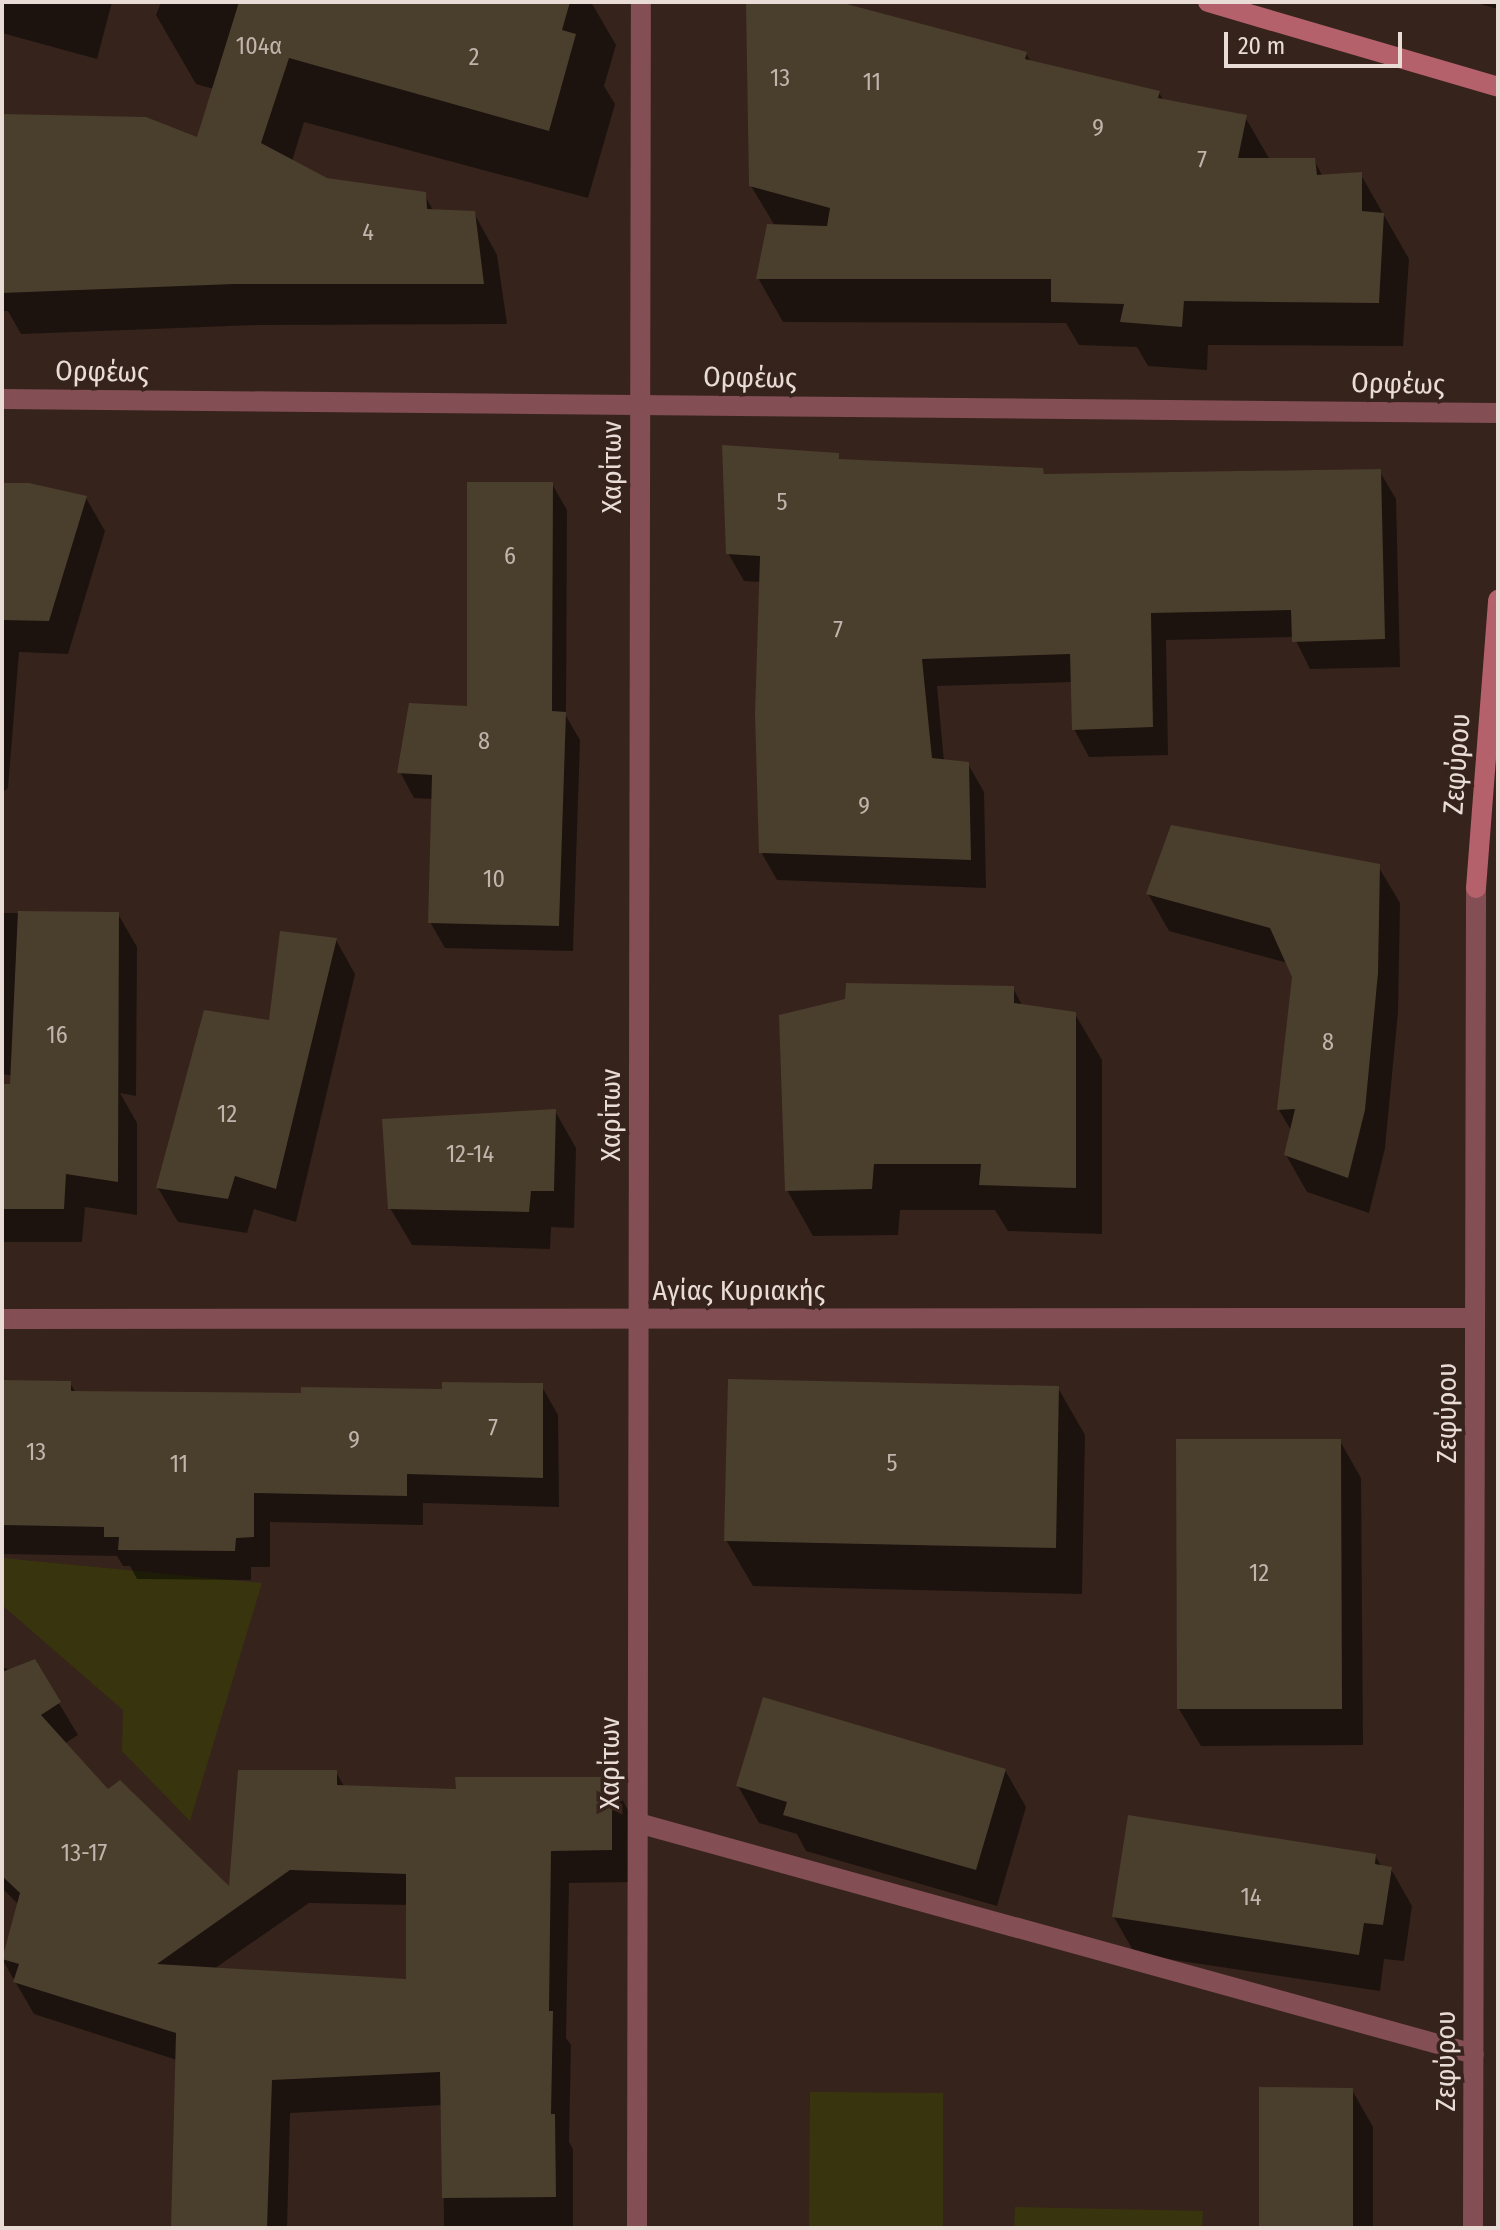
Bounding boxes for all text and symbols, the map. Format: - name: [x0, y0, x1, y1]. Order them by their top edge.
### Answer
- scale bar: [1228, 16, 1406, 66]
- text: 20 m: [1238, 32, 1285, 60]
- house number: 104α: [236, 33, 282, 61]
- house number: 2: [469, 44, 479, 72]
- house number: 13: [770, 65, 790, 93]
- house number: 11: [863, 69, 881, 97]
- house number: 9: [1092, 115, 1104, 143]
- house number: 7: [1197, 147, 1207, 175]
- house number: 4: [362, 219, 374, 247]
- street label: Ορφέως: [55, 354, 149, 390]
- street label: Ορφέως: [703, 360, 797, 396]
- street label: Ορφέως: [1351, 366, 1445, 402]
- street label: Χαρίτων: [595, 421, 629, 513]
- house number: 5: [776, 489, 788, 517]
- house number: 6: [504, 543, 516, 571]
- house number: 7: [833, 617, 843, 645]
- street label: Ζεφύρου: [1437, 712, 1477, 816]
- house number: 8: [478, 728, 490, 756]
- house number: 9: [858, 793, 870, 821]
- house number: 10: [483, 866, 505, 894]
- house number: 16: [46, 1022, 68, 1050]
- house number: 8: [1322, 1029, 1334, 1057]
- street label: Χαρίτων: [594, 1069, 628, 1161]
- house number: 12: [217, 1101, 237, 1129]
- house number: 12-14: [446, 1141, 494, 1169]
- street label: Αγίας Κυριακής: [653, 1274, 825, 1308]
- street label: Ζεφύρου: [1430, 1363, 1464, 1463]
- house number: 7: [488, 1415, 498, 1443]
- house number: 9: [348, 1427, 360, 1455]
- house number: 13: [26, 1439, 46, 1467]
- house number: 5: [886, 1450, 898, 1478]
- house number: 11: [170, 1451, 188, 1479]
- house number: 12: [1249, 1560, 1269, 1588]
- street label: Χαρίτων: [593, 1717, 627, 1809]
- house number: 13-17: [61, 1840, 107, 1868]
- house number: 14: [1241, 1884, 1261, 1912]
- street label: Ζεφύρου: [1429, 2011, 1463, 2111]

